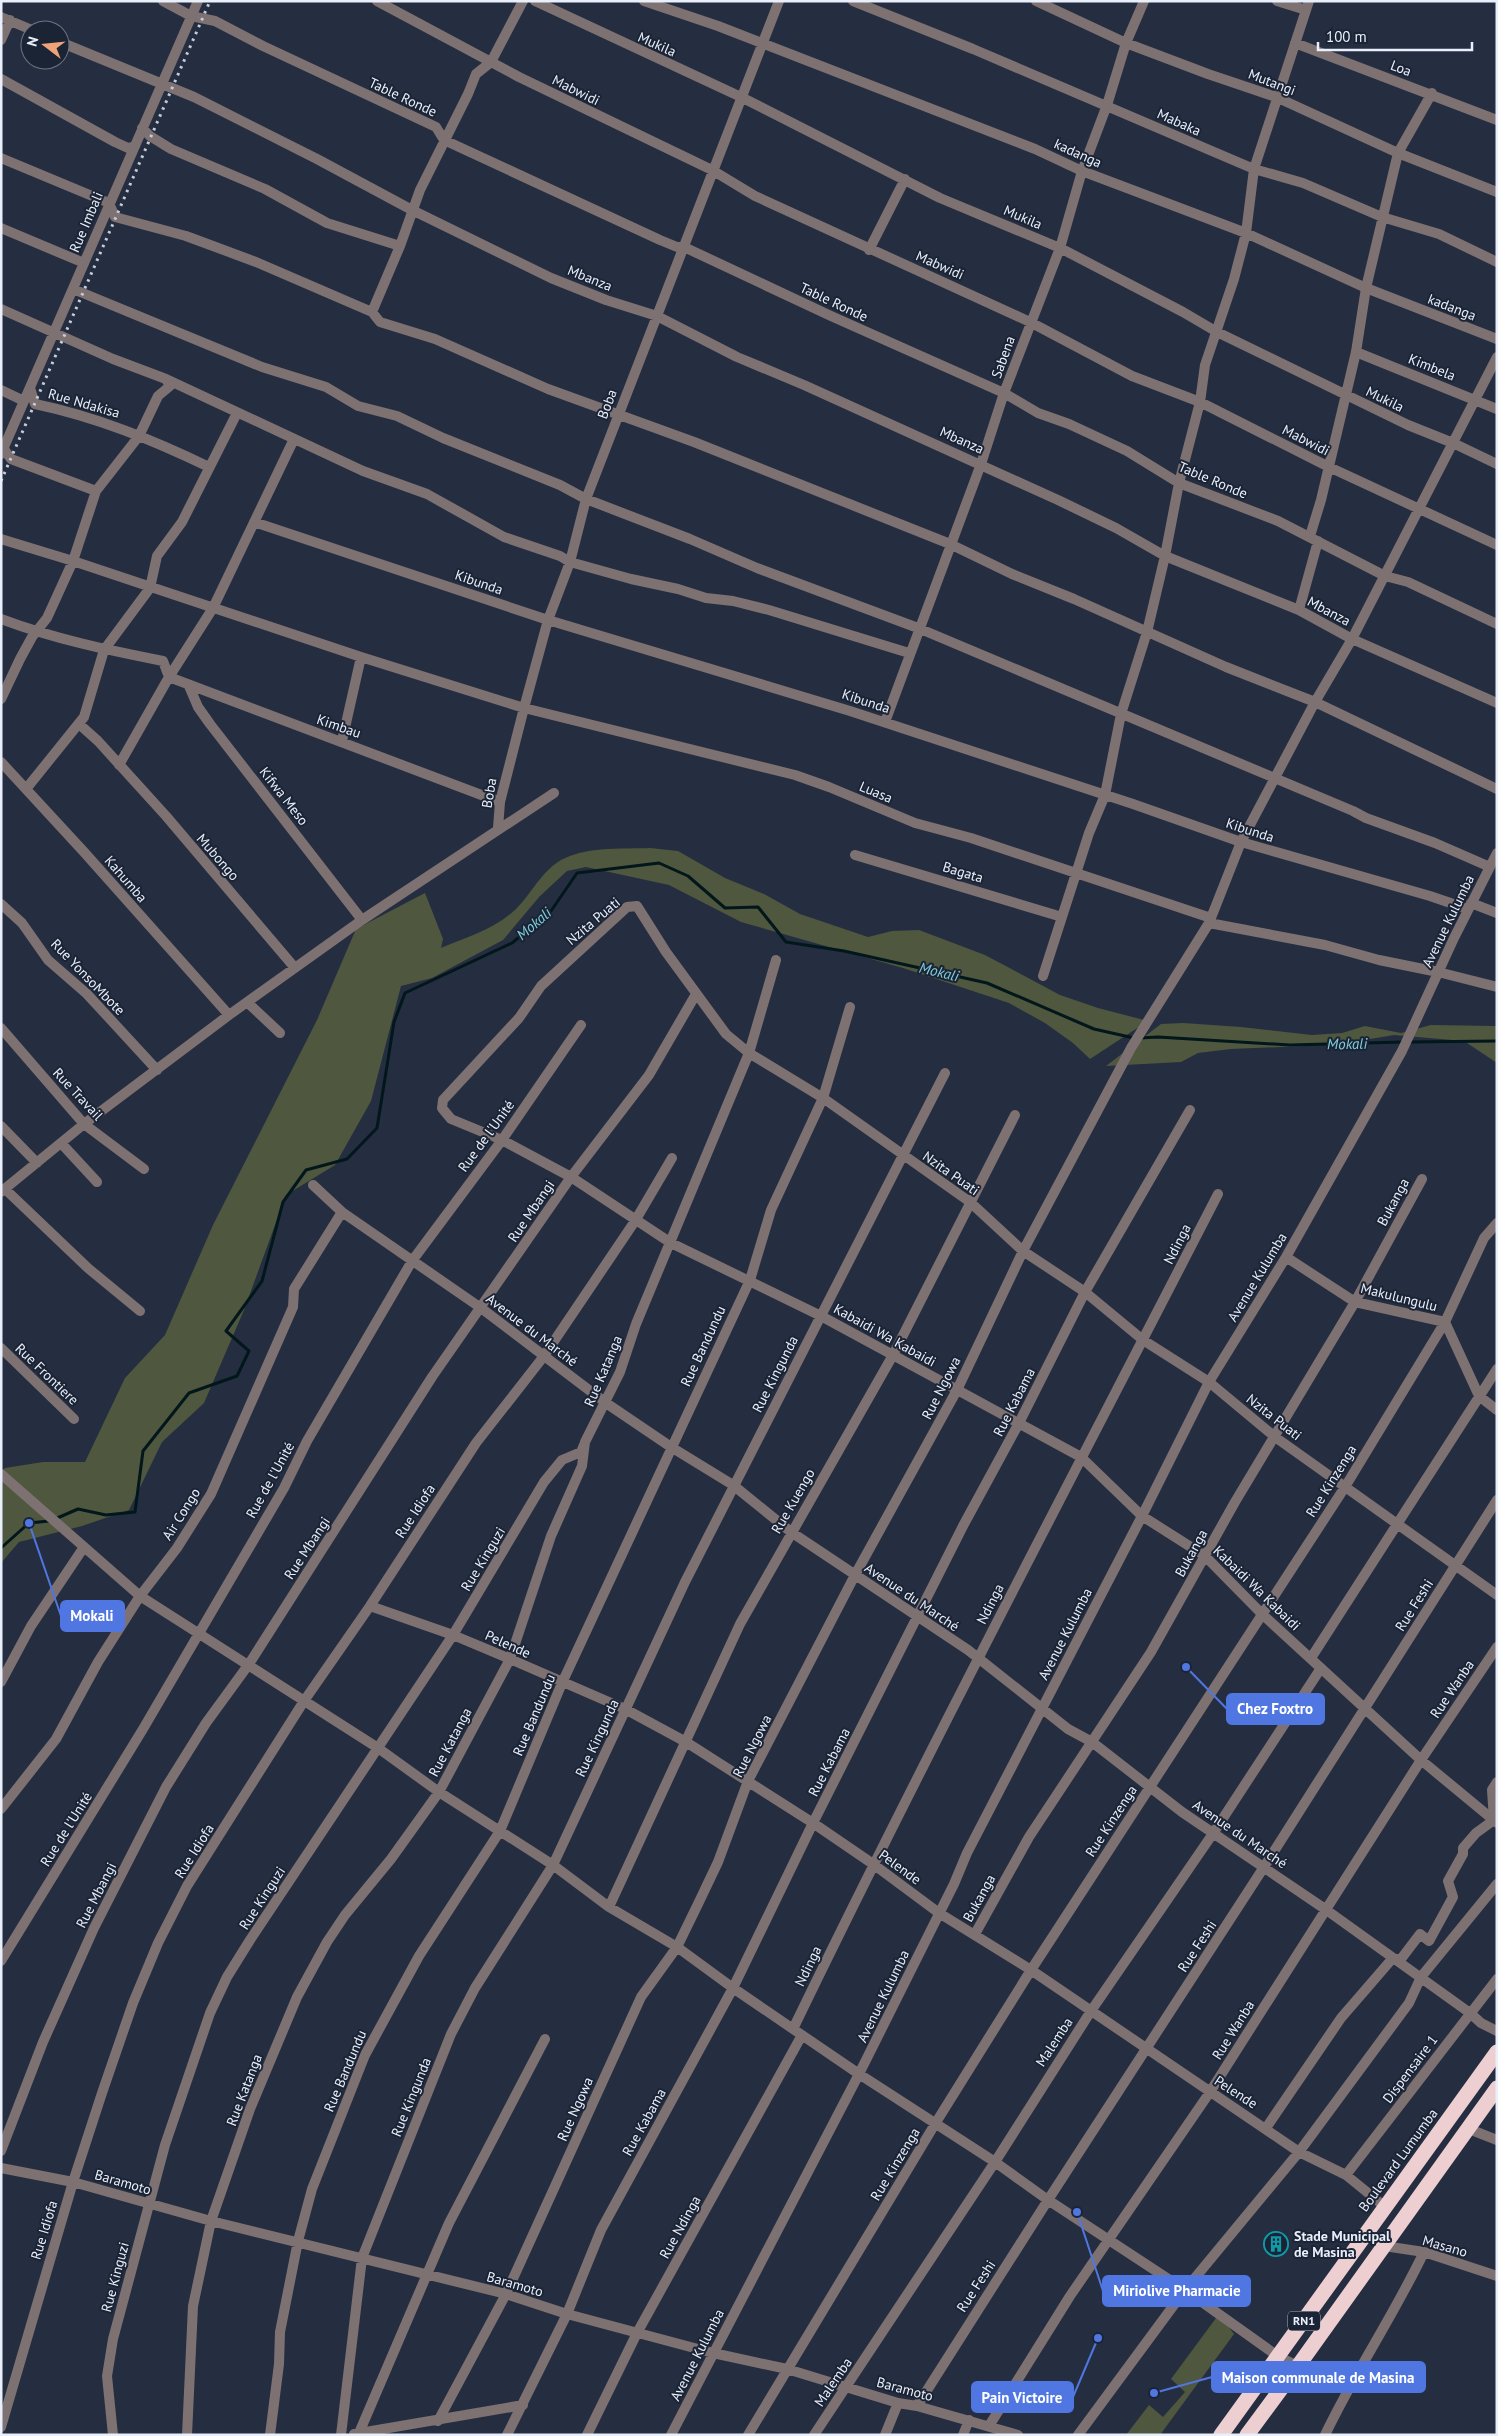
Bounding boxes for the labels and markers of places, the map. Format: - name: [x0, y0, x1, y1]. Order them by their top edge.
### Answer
- callout: Mokali: [61, 1601, 124, 1631]
- callout: Chez Foxtro: [1227, 1694, 1324, 1724]
- place label: Stade Municipal de Masina: [1294, 2227, 1391, 2261]
- building icon: Stade Municipal de Masina: [1263, 2231, 1289, 2257]
- callout: Miriolive Pharmacie: [1103, 2276, 1250, 2306]
- callout: Maison communale de Masina: [1212, 2362, 1425, 2392]
- callout: Pain Victoire: [972, 2382, 1073, 2412]

